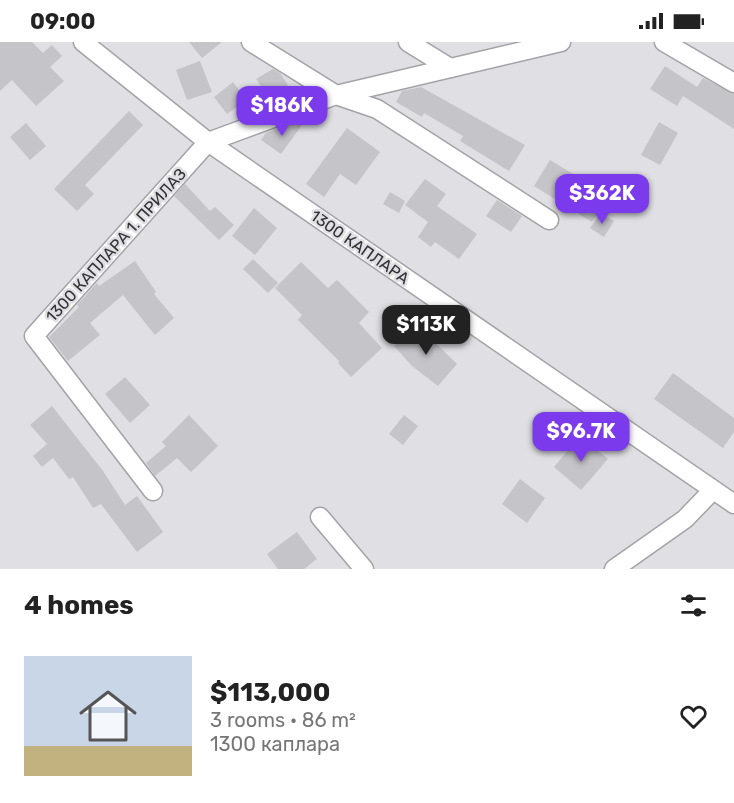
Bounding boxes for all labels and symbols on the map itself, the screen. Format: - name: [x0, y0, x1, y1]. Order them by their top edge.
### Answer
- pin: $186K: [240, 86, 324, 137]
- street label: 1300 КАПЛАРА 1. ПРИЛАЗ: [42, 164, 190, 326]
- pin: $362K: [560, 174, 644, 225]
- street label: 1300 КАПЛАРА: [307, 206, 413, 288]
- pin: $113K: [384, 305, 468, 356]
- pin: $96.7K: [532, 412, 630, 463]

